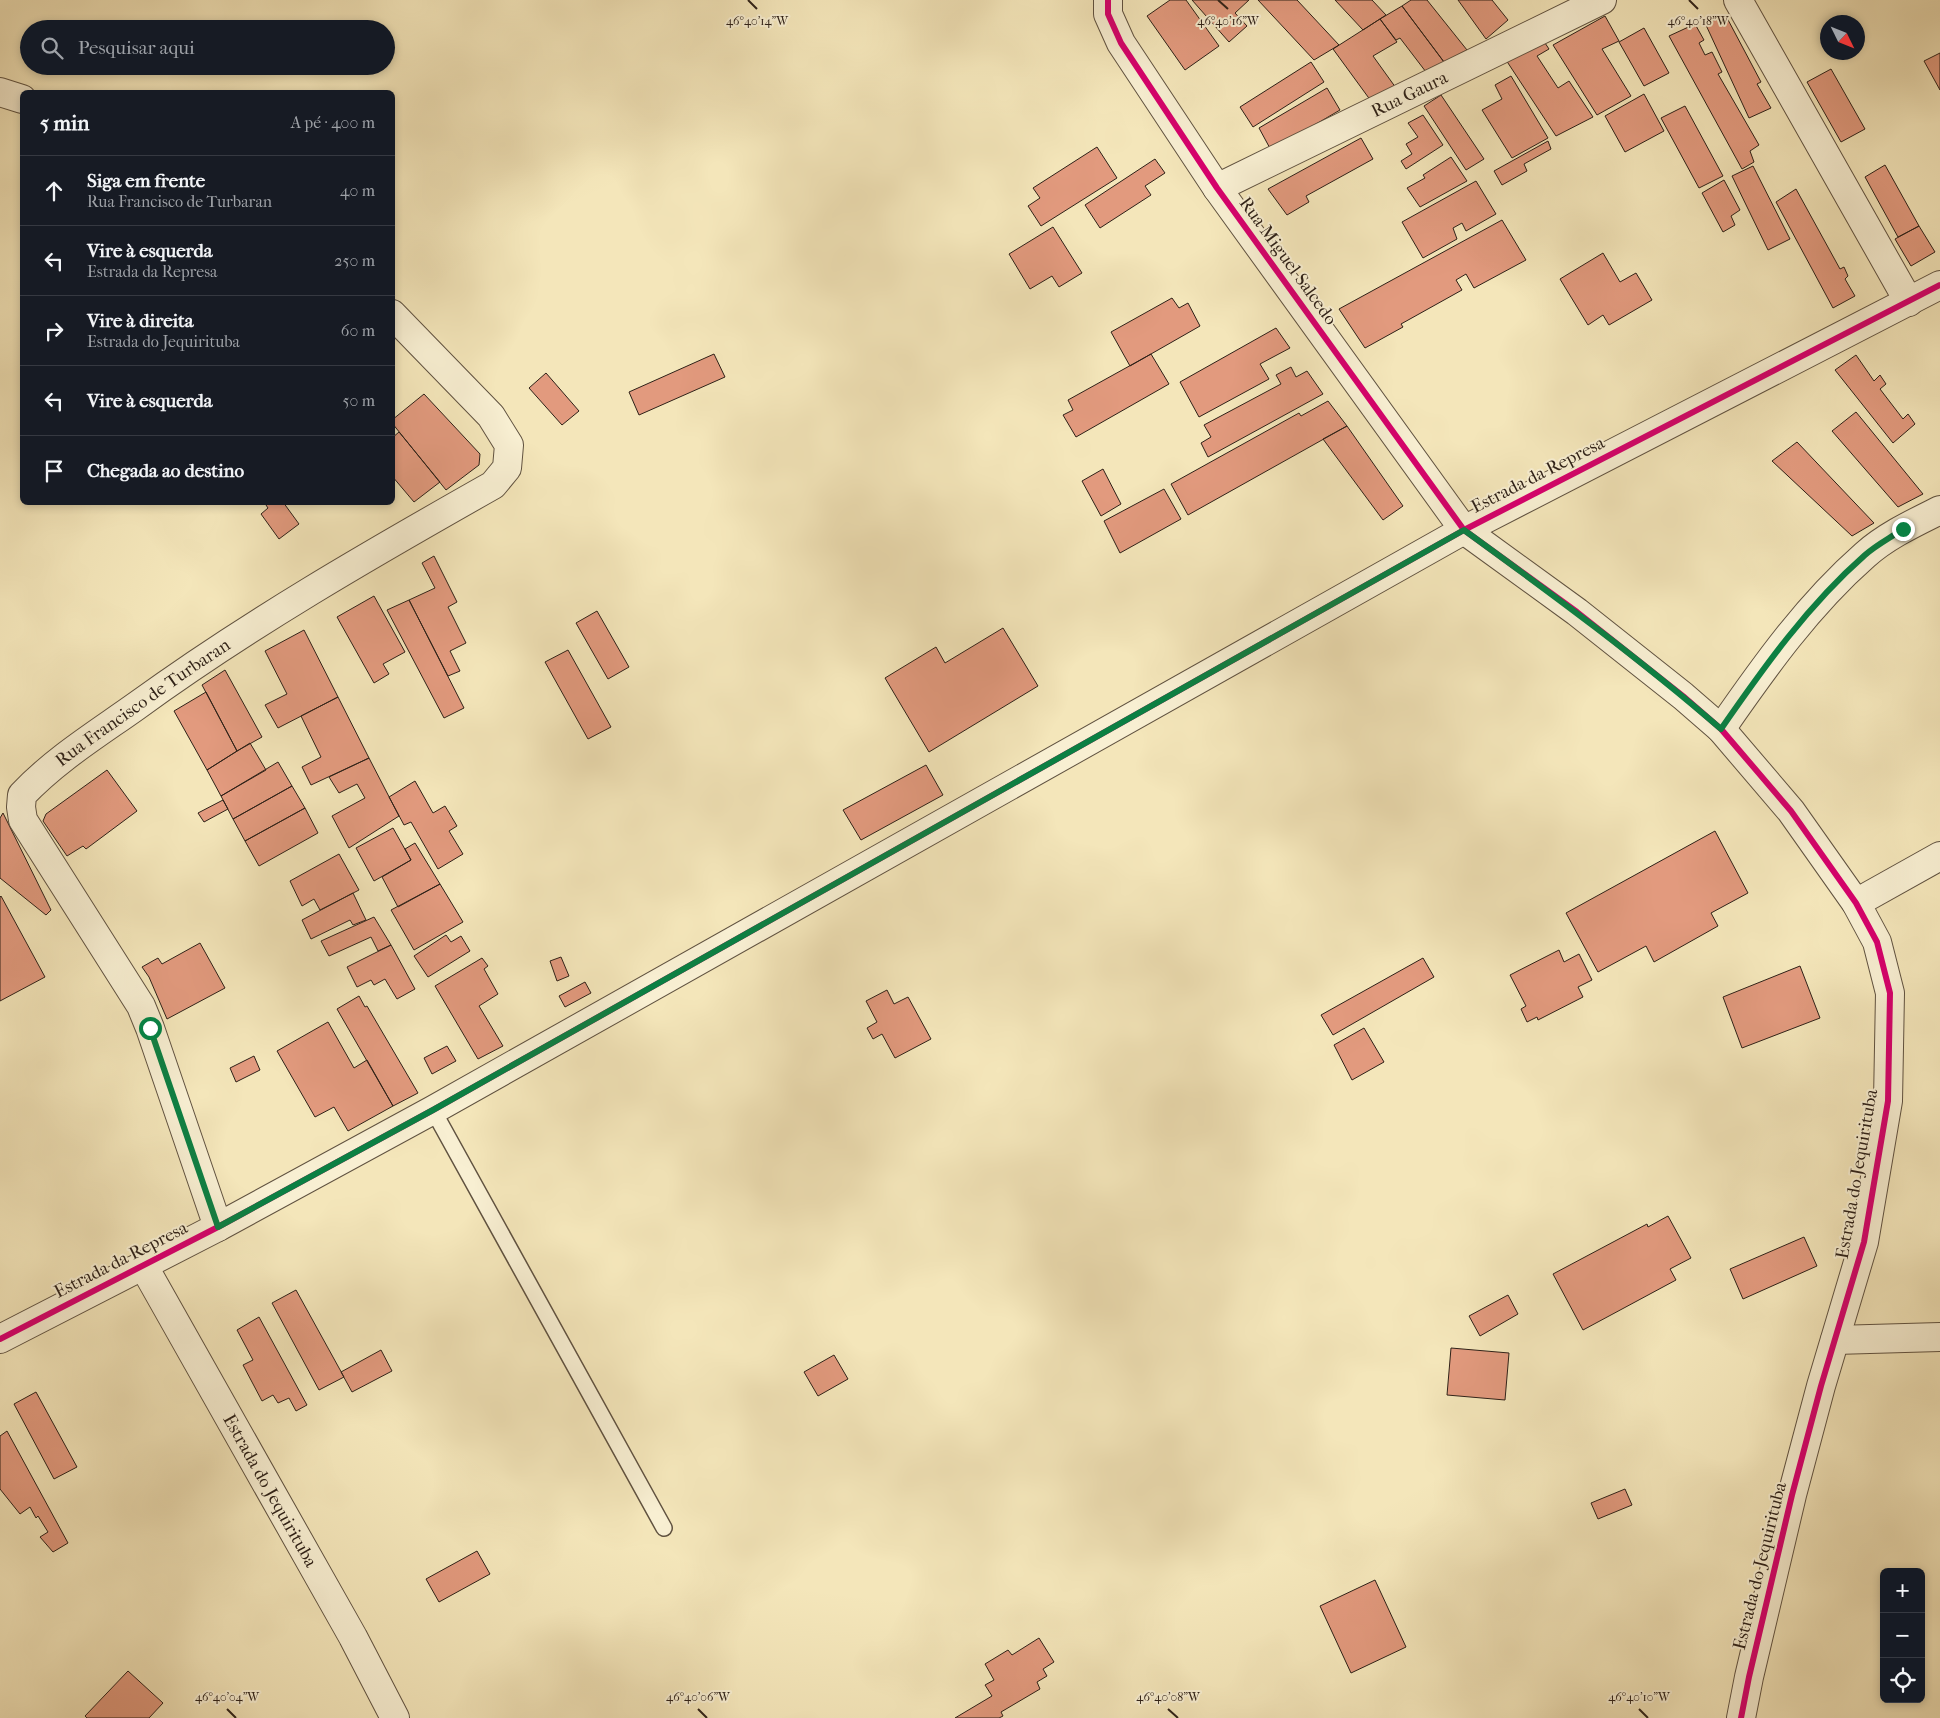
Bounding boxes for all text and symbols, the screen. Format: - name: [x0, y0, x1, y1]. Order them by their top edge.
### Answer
- text: 46°40'14"W: [726, 14, 789, 28]
- text: 46°40'16"W: [1197, 14, 1260, 28]
- text: 46°40'18"W: [1668, 14, 1730, 28]
- north arrow: [1820, 15, 1865, 60]
- search box: [20, 20, 395, 75]
- icon: search: [38, 34, 66, 62]
- text: Pesquisar aqui: [78, 37, 195, 59]
- street label: Rua Gaura: [1368, 66, 1452, 122]
- text: 5 min: [40, 111, 89, 135]
- text: A pé · 400 m: [291, 113, 375, 132]
- text: Siga em frente: [87, 170, 205, 192]
- icon: ahead: [40, 177, 68, 205]
- text: 40 m: [340, 181, 375, 200]
- text: Rua Francisco de Turbaran: [87, 192, 272, 211]
- street label: Rua Miguel Salcedo: [1235, 193, 1341, 329]
- text: Vire à esquerda: [87, 240, 213, 262]
- icon: left: [40, 247, 68, 275]
- text: 250 m: [334, 251, 375, 270]
- text: Estrada da Represa: [87, 262, 218, 281]
- text: Vire à direita: [87, 310, 194, 332]
- icon: right: [40, 317, 68, 345]
- text: 60 m: [341, 321, 375, 340]
- text: Estrada do Jequirituba: [87, 332, 240, 351]
- icon: left: [40, 387, 68, 415]
- text: Vire à esquerda: [87, 390, 213, 412]
- text: 50 m: [343, 391, 375, 410]
- street label: Estrada da Represa: [1468, 432, 1609, 518]
- icon: arrive: [40, 457, 68, 485]
- text: Chegada ao destino: [87, 460, 244, 482]
- route end: [1892, 518, 1915, 541]
- street label: Rua Francisco de Turbaran: [51, 634, 234, 771]
- route start: [139, 1017, 162, 1040]
- street label: Estrada do Jequirituba: [1832, 1087, 1882, 1261]
- street label: Estrada da Represa: [51, 1217, 192, 1303]
- street label: Estrada do Jequirituba: [219, 1410, 322, 1571]
- street label: Estrada do Jequirituba: [1729, 1479, 1791, 1652]
- map controls: [1880, 1568, 1925, 1703]
- button: +: [1880, 1568, 1925, 1613]
- button: −: [1880, 1613, 1925, 1658]
- button: locate: [1880, 1658, 1925, 1703]
- text: 46°40'04"W: [195, 1690, 260, 1704]
- text: 46°40'06"W: [666, 1690, 731, 1704]
- text: 46°40'08"W: [1136, 1690, 1201, 1704]
- text: 46°40'10"W: [1608, 1690, 1671, 1704]

